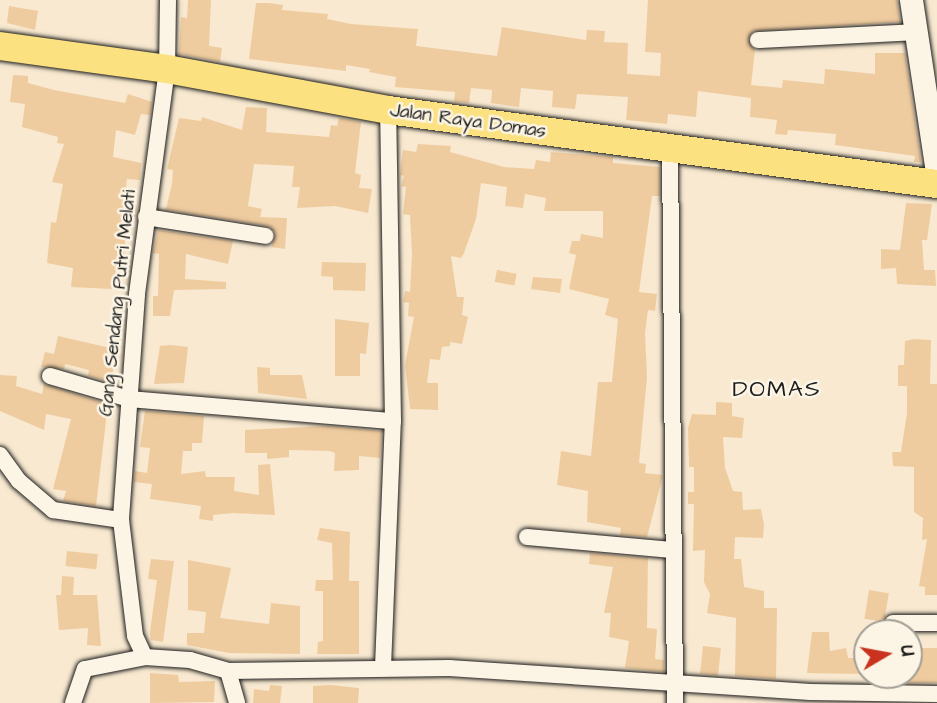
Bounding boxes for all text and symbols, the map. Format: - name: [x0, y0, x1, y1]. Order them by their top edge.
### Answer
- street label: Jalan Raya Domas: [388, 99, 548, 143]
- street label: Gang Sendang Putri Melati: [95, 189, 141, 417]
- district label: DOMAS: [733, 375, 821, 403]
- north arrow: [853, 619, 923, 689]
- text: U: [893, 643, 921, 658]

